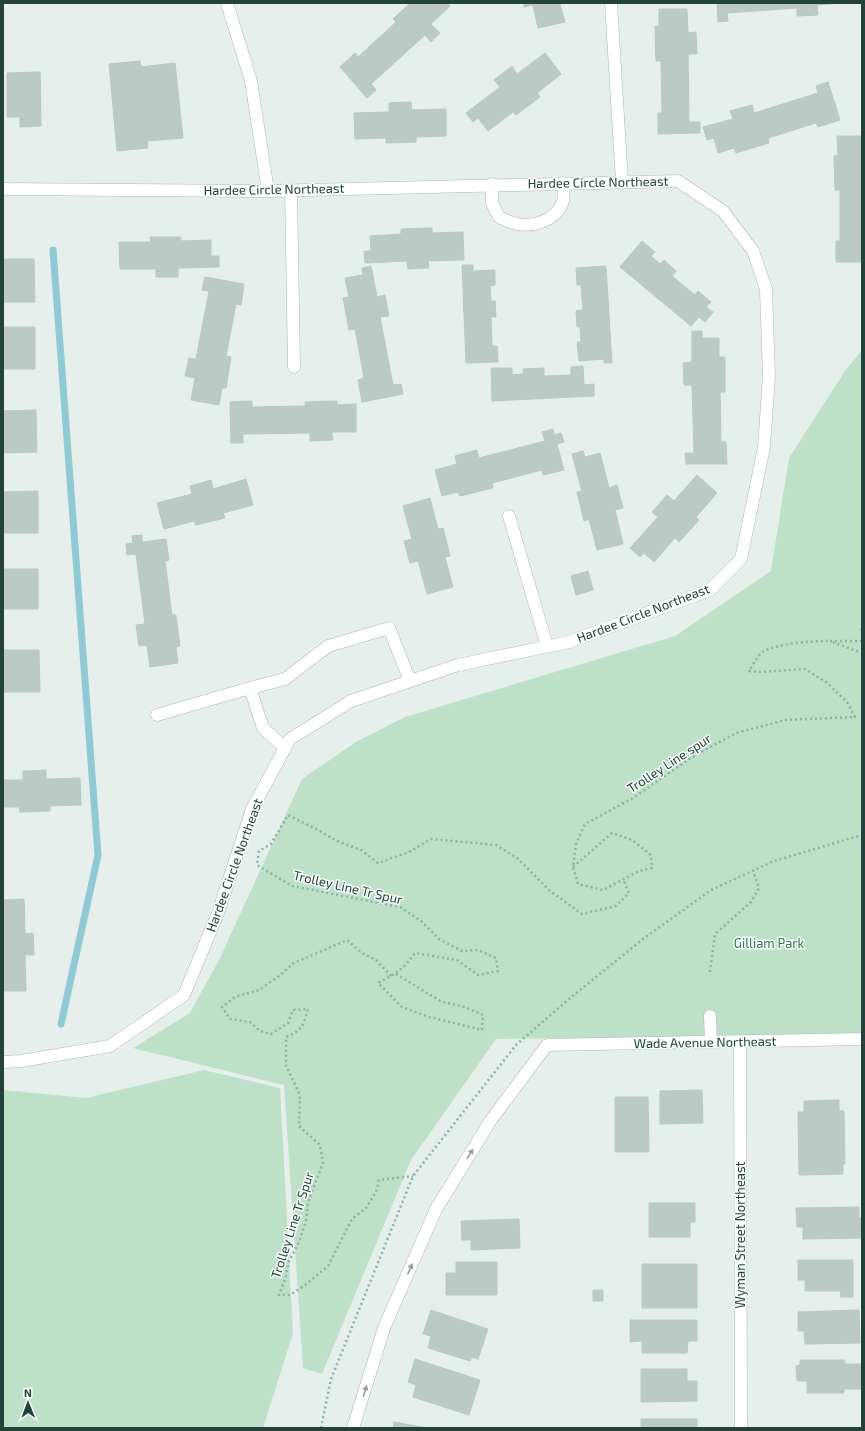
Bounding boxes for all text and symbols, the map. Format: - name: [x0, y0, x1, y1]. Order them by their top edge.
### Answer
- street label: Hardee Circle Northeast: [527, 173, 669, 191]
- street label: Hardee Circle Northeast: [203, 180, 345, 198]
- street label: Hardee Circle Northeast: [574, 580, 712, 646]
- street label: Trolley Line spur: [624, 730, 714, 796]
- street label: Hardee Circle Northeast: [202, 796, 266, 934]
- street label: Trolley Line Tr Spur: [292, 867, 404, 907]
- park label: Gilliam Park: [734, 935, 805, 951]
- street label: Wade Avenue Northeast: [634, 1033, 777, 1051]
- one-way arrow: [466, 1149, 474, 1159]
- street label: Wyman Street Northeast: [732, 1161, 748, 1309]
- street label: Trolley Line Tr Spur: [267, 1169, 317, 1281]
- one-way arrow: [407, 1263, 413, 1275]
- north arrow: [8, 1383, 48, 1423]
- one-way arrow: [362, 1384, 368, 1396]
- text: N: [24, 1386, 32, 1399]

